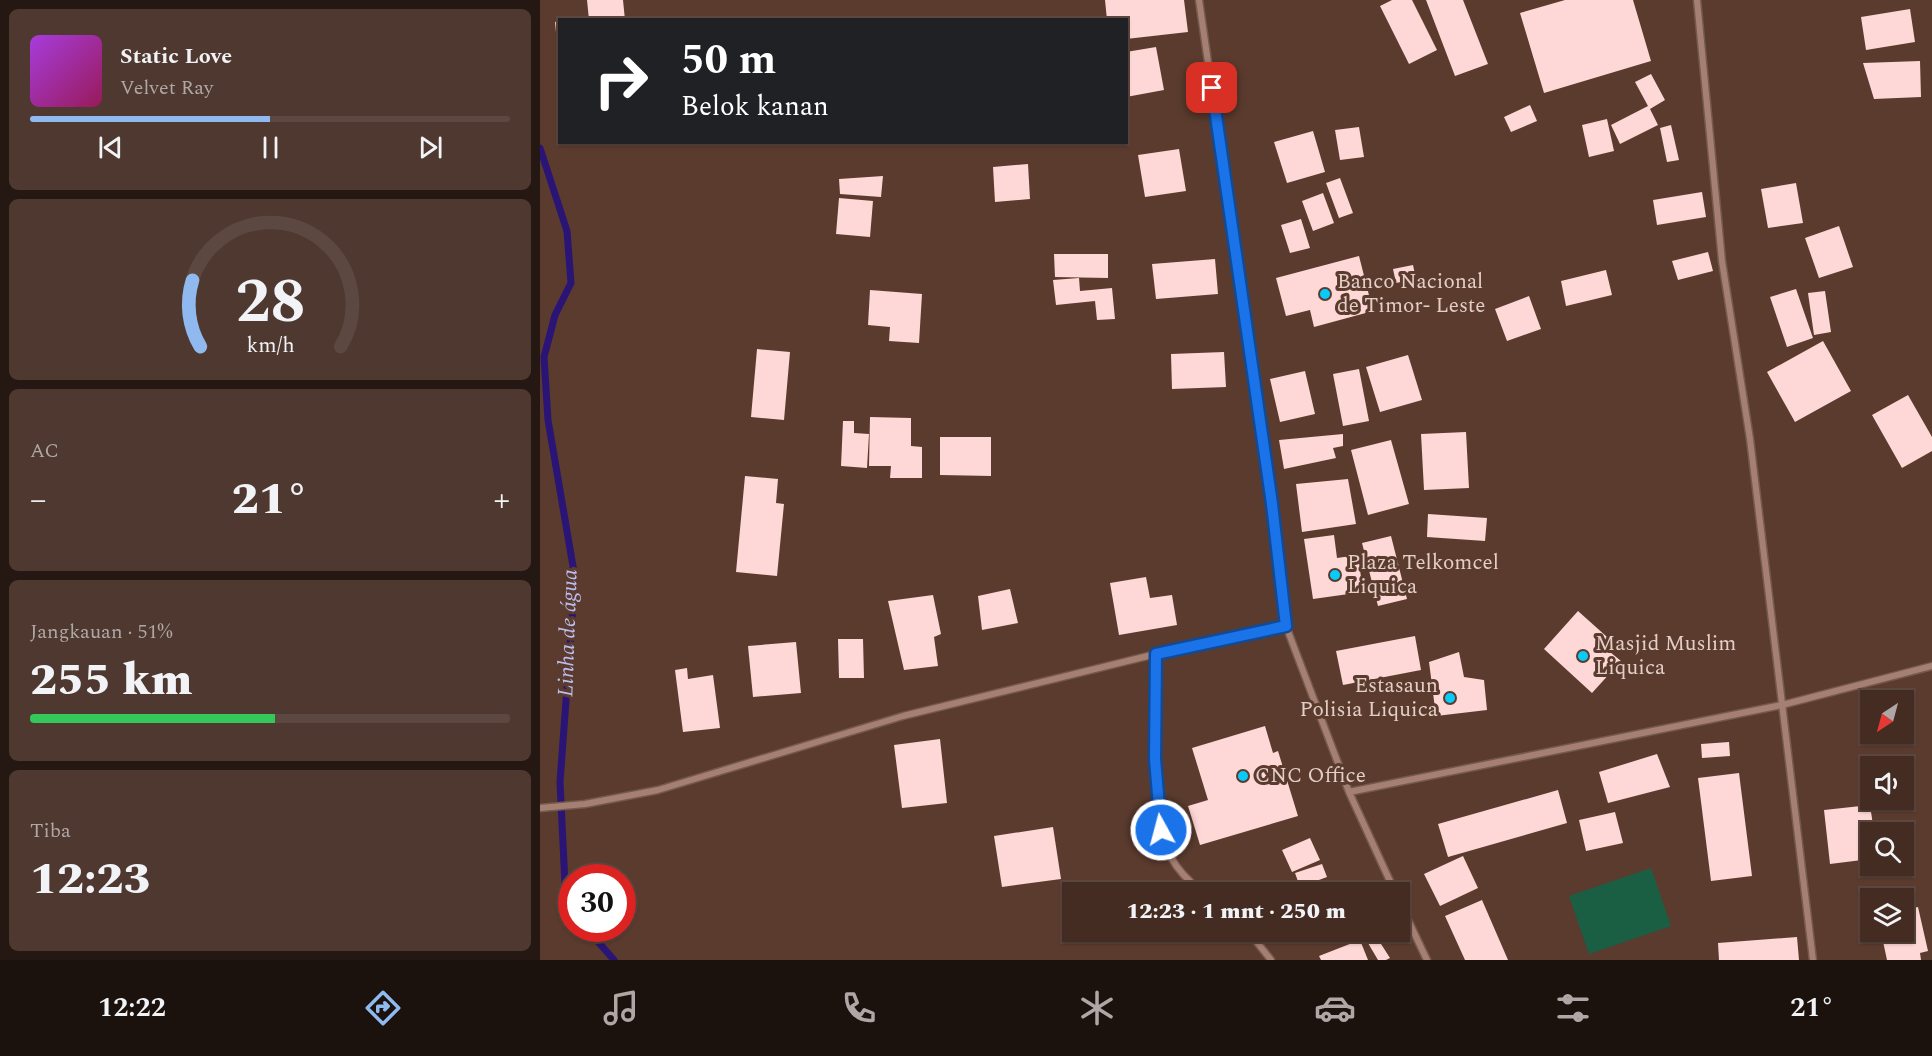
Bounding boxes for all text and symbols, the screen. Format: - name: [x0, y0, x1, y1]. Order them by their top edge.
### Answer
- text: 50 m: [681, 29, 776, 92]
- text: Static Love: [120, 40, 232, 73]
- icon: right: [582, 42, 660, 120]
- pin: [1186, 62, 1237, 113]
- icon: arrive: [1195, 71, 1228, 104]
- text: Velvet Ray: [120, 73, 213, 103]
- text: Belok kanan: [681, 86, 829, 128]
- icon: previous: [94, 131, 127, 164]
- icon: pause: [254, 131, 287, 164]
- icon: next: [414, 131, 447, 164]
- text: 28: [235, 255, 305, 350]
- place label: Banco Nacional de Timor- Leste: [1337, 266, 1485, 322]
- marker: Banco Nacional de Timor- Leste: [1318, 287, 1332, 301]
- text: km/h: [246, 329, 294, 362]
- text: AC: [30, 436, 59, 466]
- text: 21°: [232, 465, 308, 534]
- text: −: [30, 475, 47, 525]
- text: +: [493, 475, 510, 525]
- place label: Plaza Telkomcel Liquica: [1347, 547, 1499, 603]
- marker: Plaza Telkomcel Liquica: [1328, 568, 1342, 582]
- water label: Linha de água: [549, 569, 587, 697]
- text: Jangkauan · 51%: [30, 617, 173, 647]
- place label: Masjid Muslim Liquica: [1595, 628, 1736, 684]
- text: 255 km: [30, 646, 192, 715]
- marker: Masjid Muslim Liquica: [1576, 649, 1590, 663]
- place label: Estasaun Polisia Liquica: [1300, 670, 1439, 726]
- north arrow: [1860, 690, 1914, 744]
- map controls: [1860, 690, 1914, 942]
- marker: Estasaun Polisia Liquica: [1443, 691, 1457, 705]
- button: sound: [1860, 756, 1914, 810]
- place label: CNC Office: [1255, 760, 1366, 792]
- marker: CNC Office: [1236, 769, 1250, 783]
- position arrow: [1129, 798, 1193, 862]
- text: Tiba: [30, 816, 71, 846]
- button: search: [1860, 822, 1914, 876]
- text: 12:23: [30, 845, 151, 914]
- speed limit sign: 30: [558, 864, 636, 942]
- button: layers: [1860, 888, 1914, 942]
- text: 12:23 · 1 mnt · 250 m: [1126, 895, 1346, 928]
- text: 12:22: [98, 987, 166, 1029]
- icon: directions: [362, 987, 404, 1029]
- icon: music: [600, 987, 642, 1029]
- icon: phone: [838, 987, 880, 1029]
- icon: climate: [1076, 987, 1118, 1029]
- icon: car: [1314, 987, 1356, 1029]
- icon: filters: [1552, 987, 1594, 1029]
- text: 21°: [1790, 987, 1834, 1029]

